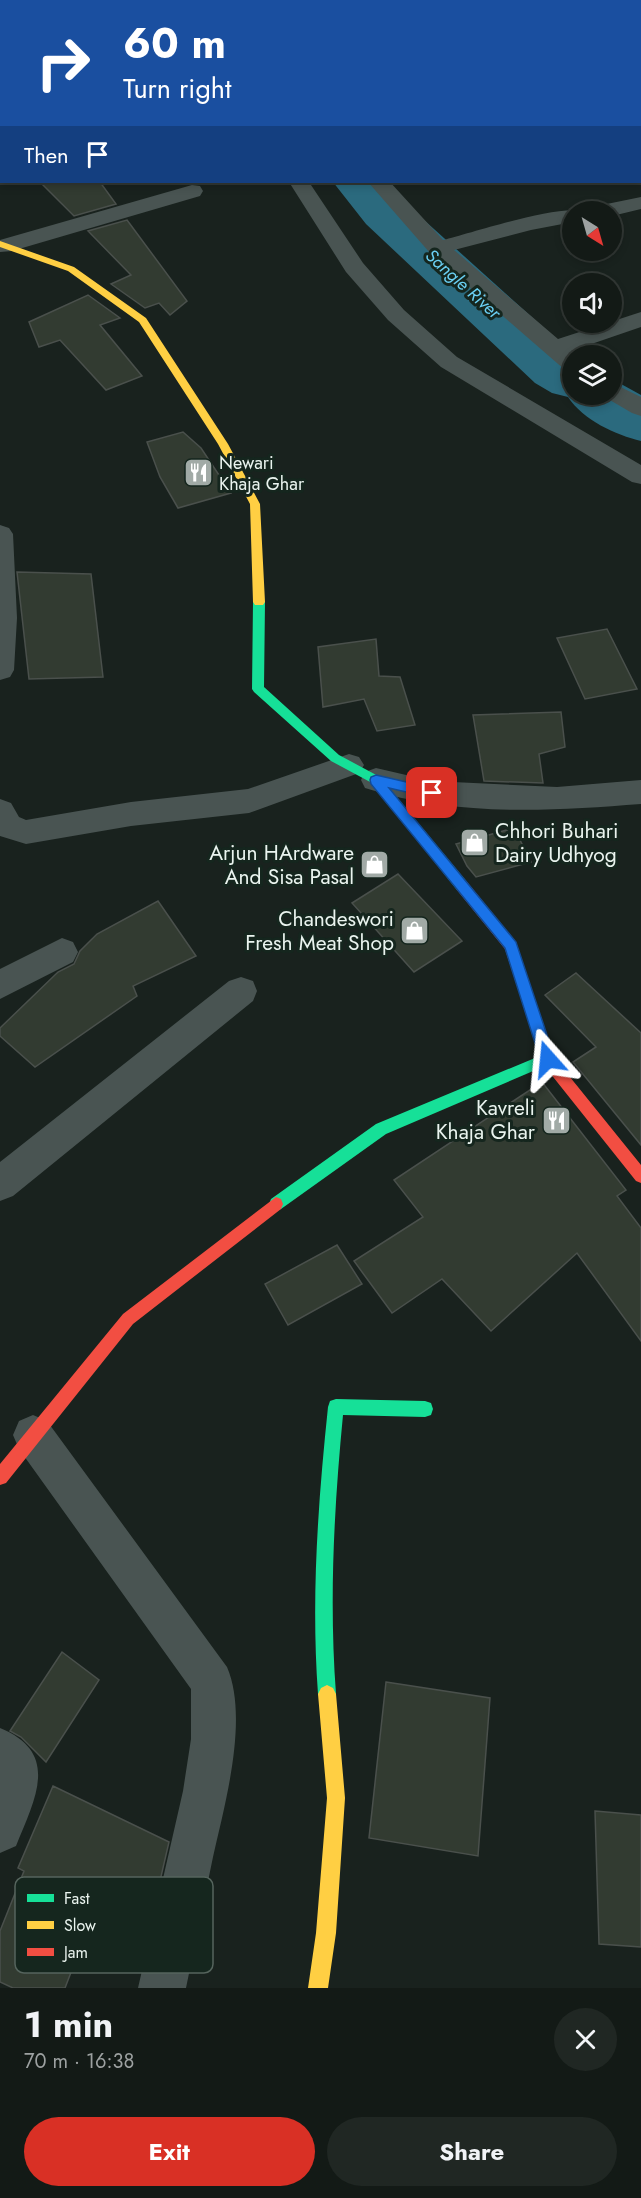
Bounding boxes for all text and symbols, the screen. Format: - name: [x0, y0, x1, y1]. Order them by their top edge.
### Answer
- text: 60 m: [123, 13, 226, 74]
- icon: right: [24, 24, 102, 102]
- text: Turn right: [123, 69, 231, 108]
- icon: arrive: [81, 138, 114, 171]
- text: Then: [24, 139, 69, 171]
- north arrow: [562, 201, 622, 261]
- map controls: [562, 201, 622, 405]
- water label: Sangle River: [419, 243, 507, 326]
- button: sound: [562, 273, 622, 333]
- button: layers: [562, 345, 622, 405]
- place label: Newari Khaja Ghar: [219, 450, 305, 497]
- restaurant icon: Newari Khaja Ghar: [182, 457, 214, 489]
- pin: [406, 767, 457, 818]
- icon: arrive: [415, 776, 448, 809]
- place label: Chhori Buhari Dairy Udhyog: [495, 816, 618, 870]
- shop icon: Chhori Buhari Dairy Udhyog: [458, 827, 490, 859]
- place label: Arjun HArdware And Sisa Pasal: [209, 838, 354, 892]
- shop icon: Arjun HArdware And Sisa Pasal: [359, 849, 391, 881]
- place label: Chandeswori Fresh Meat Shop: [245, 904, 394, 958]
- shop icon: Chandeswori Fresh Meat Shop: [399, 915, 431, 947]
- position arrow: [516, 1027, 580, 1091]
- place label: Kavreli Khaja Ghar: [436, 1093, 536, 1147]
- restaurant icon: Kavreli Khaja Ghar: [540, 1104, 572, 1136]
- legend: [15, 1877, 213, 1973]
- text: Fast: [64, 1887, 90, 1910]
- text: Slow: [64, 1914, 96, 1937]
- text: Jam: [62, 1941, 88, 1964]
- text: 1 min: [24, 1998, 113, 2050]
- button: close: [554, 2008, 617, 2071]
- text: 70 m · 16:38: [24, 2047, 134, 2076]
- button: Exit: [24, 2117, 315, 2186]
- button: Share: [327, 2117, 617, 2186]

